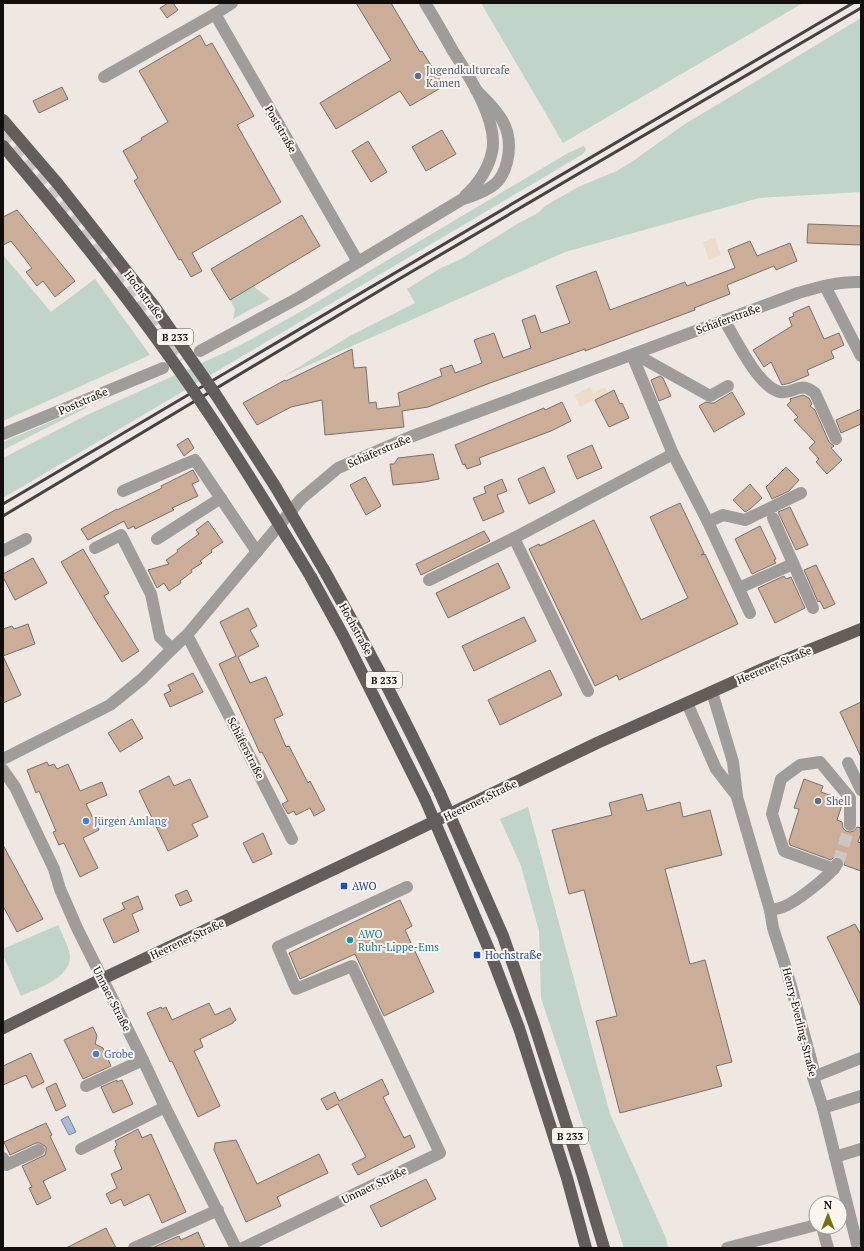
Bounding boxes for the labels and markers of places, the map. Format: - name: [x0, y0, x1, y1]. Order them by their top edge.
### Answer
- place label: Jugendkulturcafe Kamen: [426, 63, 510, 90]
- marker: Jugendkulturcafe Kamen: [413, 71, 423, 81]
- place label: Shell: [826, 794, 851, 808]
- marker: Shell: [813, 796, 823, 806]
- place label: Jürgen Amlang: [94, 814, 167, 828]
- marker: Jürgen Amlang: [81, 816, 91, 826]
- place label: AWO: [352, 879, 377, 893]
- marker: AWO: [339, 881, 349, 891]
- place label: AWO Ruhr-Lippe-Ems: [358, 927, 439, 954]
- marker: AWO Ruhr-Lippe-Ems: [345, 935, 355, 945]
- place label: Hochstraße: [485, 948, 542, 962]
- marker: Hochstraße: [472, 950, 482, 960]
- place label: Grobe: [104, 1047, 134, 1061]
- marker: Grobe: [91, 1049, 101, 1059]

